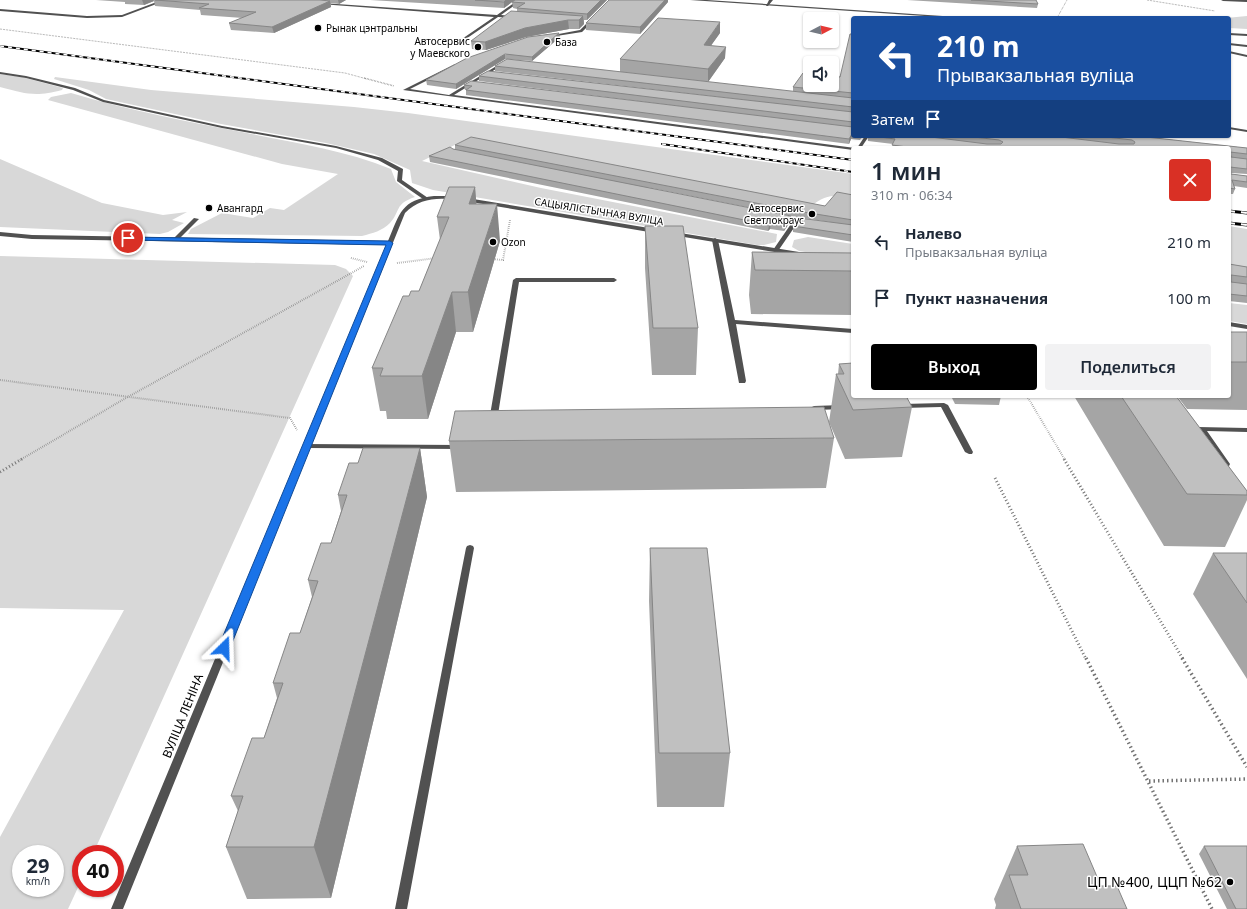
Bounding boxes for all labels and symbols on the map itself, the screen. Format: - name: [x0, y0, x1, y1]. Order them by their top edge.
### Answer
- north arrow: [803, 12, 839, 48]
- place label: Рынак цэнтральны: [326, 21, 418, 35]
- marker: Рынак цэнтральны: [313, 23, 323, 33]
- place label: Автосервис у Маевского: [410, 34, 470, 60]
- place label: База: [555, 35, 577, 49]
- marker: База: [542, 37, 552, 47]
- marker: Автосервис у Маевского: [473, 42, 483, 52]
- street label: САЦЫЯЛІСТЫЧНАЯ ВУЛІЦА: [534, 194, 665, 228]
- place label: Авангард: [217, 201, 263, 215]
- place label: Автосервис Светлокраус: [744, 201, 804, 227]
- marker: Авангард: [204, 203, 214, 213]
- marker: Автосервис Светлокраус: [807, 209, 817, 219]
- pin: [111, 221, 145, 255]
- place label: Ozon: [501, 235, 526, 249]
- marker: Ozon: [488, 237, 498, 247]
- position arrow: [203, 627, 245, 669]
- street label: ВУЛІЦА ЛЕНІНА: [158, 671, 207, 760]
- speed limit sign: 40: [72, 845, 124, 897]
- place label: ЦП №400, ЦЦП №62: [1087, 872, 1222, 891]
- marker: ЦП №400, ЦЦП №62: [1225, 877, 1235, 887]

